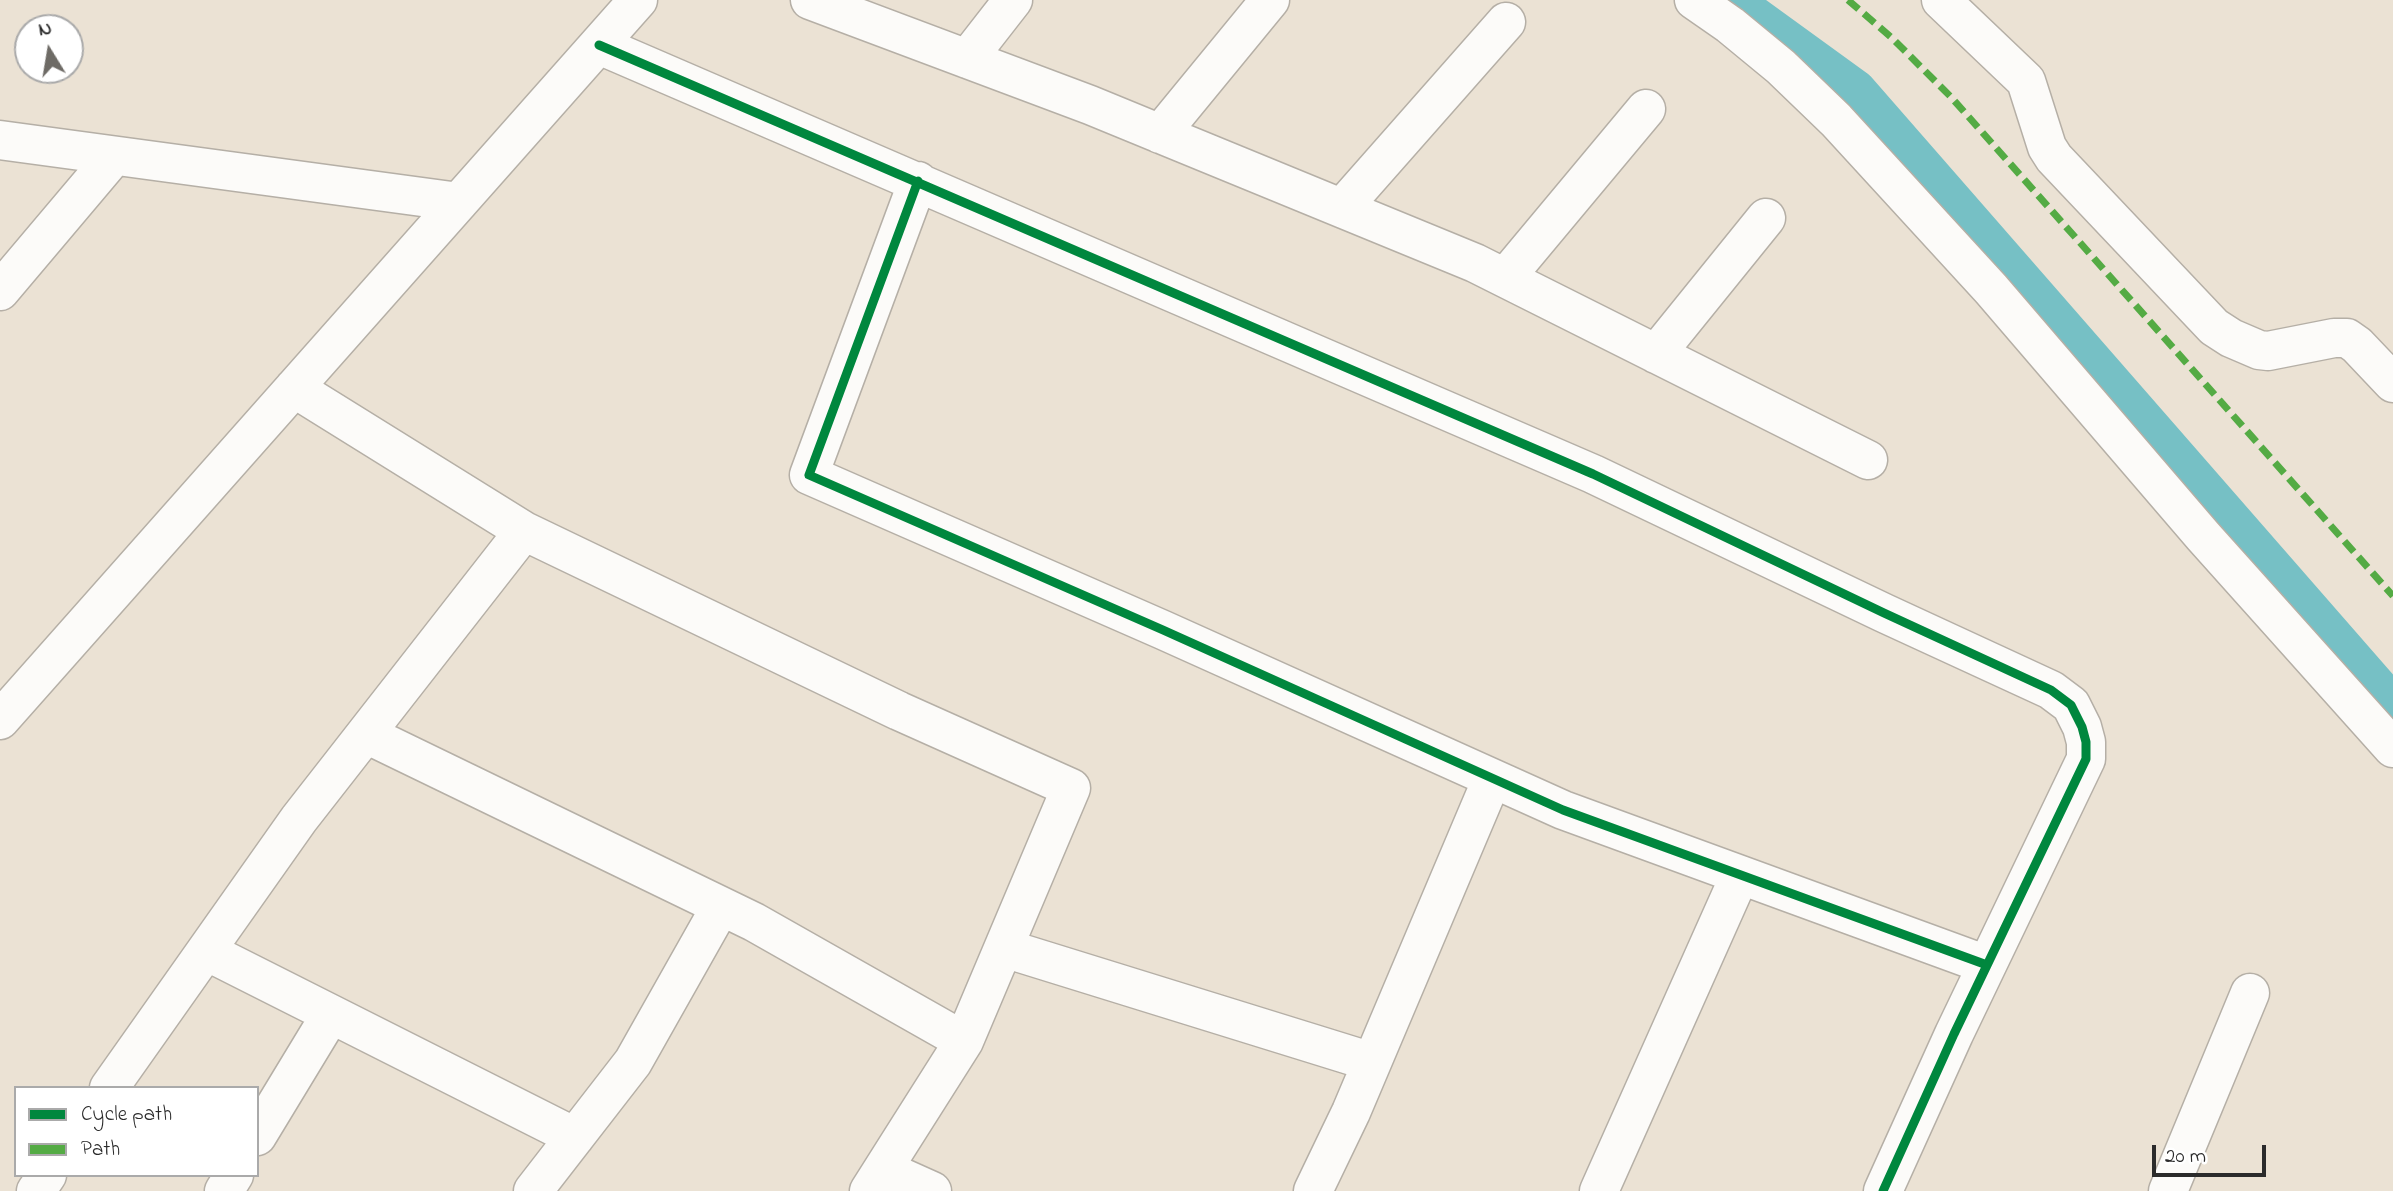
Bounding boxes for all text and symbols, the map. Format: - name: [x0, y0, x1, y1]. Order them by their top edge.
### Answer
- north arrow: [14, 14, 84, 84]
- text: N: [36, 15, 54, 44]
- legend: [14, 1086, 259, 1177]
- text: Cycle path: [81, 1100, 172, 1130]
- scale bar: [2155, 1132, 2269, 1176]
- text: Path: [81, 1135, 120, 1165]
- text: 20 m: [2165, 1142, 2206, 1172]

